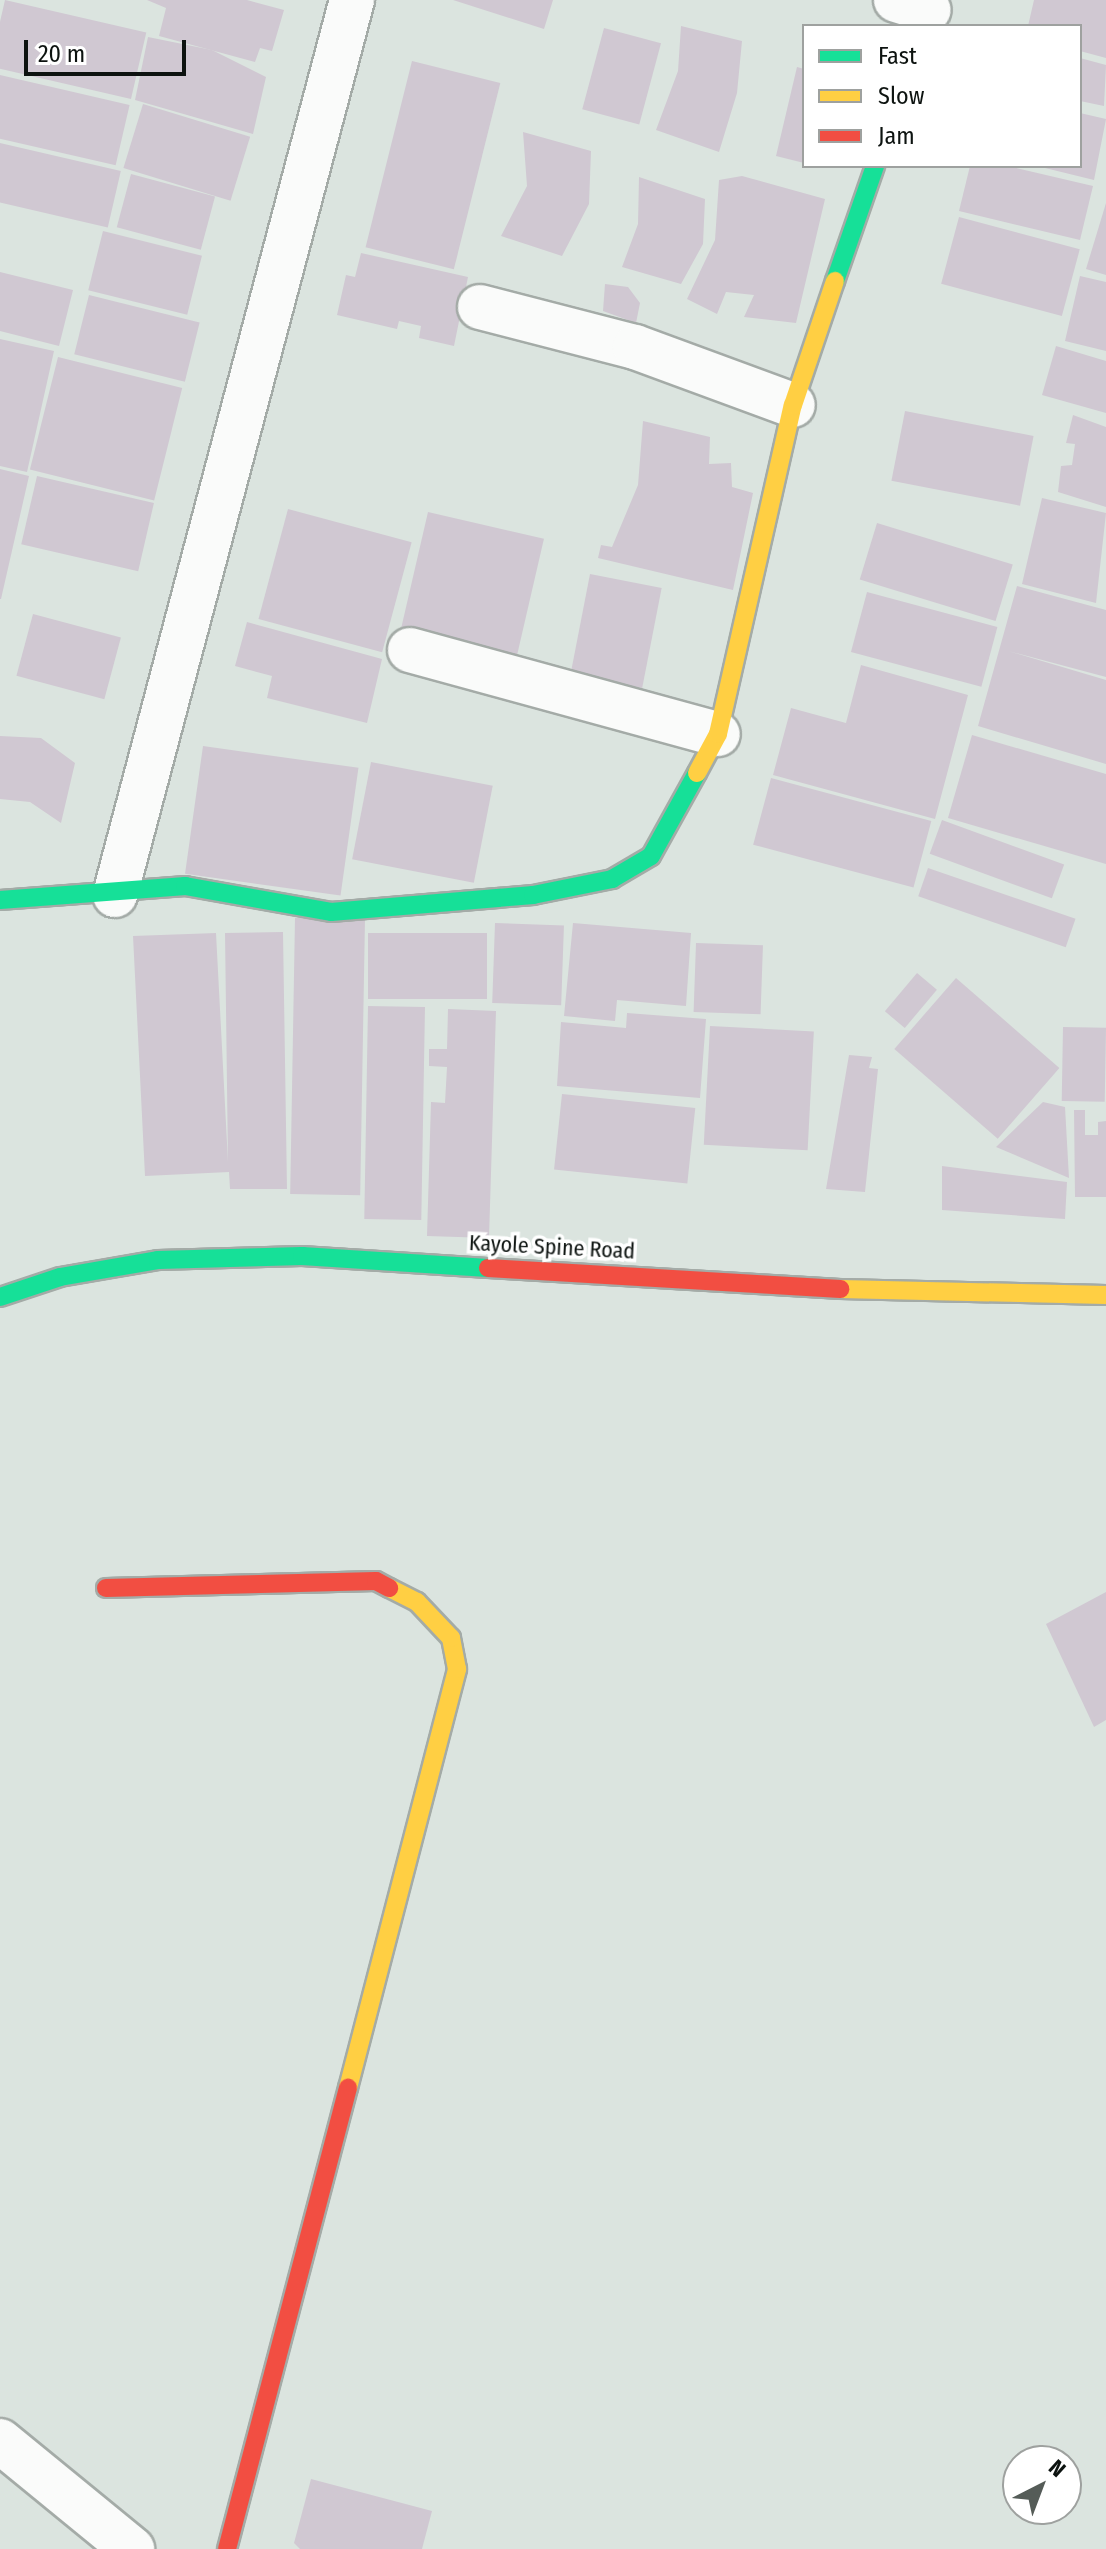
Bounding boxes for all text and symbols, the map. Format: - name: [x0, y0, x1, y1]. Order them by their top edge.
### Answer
- scale bar: [28, 24, 190, 74]
- legend: [802, 24, 1082, 168]
- text: 20 m: [38, 40, 85, 68]
- text: Fast: [878, 42, 917, 70]
- text: Slow: [878, 82, 924, 110]
- text: Jam: [878, 122, 915, 150]
- street label: Kayole Spine Road: [468, 1229, 636, 1265]
- north arrow: [1002, 2445, 1082, 2525]
- text: N: [1043, 2454, 1071, 2483]

